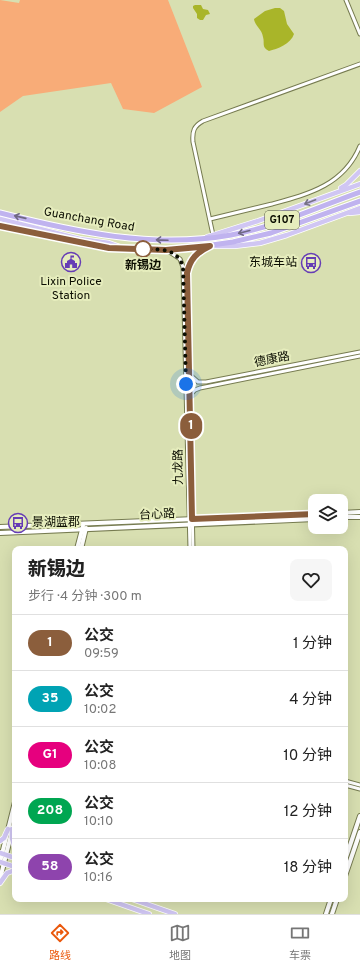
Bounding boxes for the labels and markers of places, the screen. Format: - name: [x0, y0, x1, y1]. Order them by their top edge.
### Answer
- marker: 新锡边: [134, 240, 152, 258]
- public building icon: Lixin Police Station: [60, 251, 82, 273]
- bus stop icon: 东城车站: [300, 252, 322, 274]
- place label: 东城车站: [249, 255, 297, 271]
- place label: 新锡边: [125, 258, 162, 274]
- place label: Lixin Police Station: [40, 274, 102, 304]
- bus stop icon: 景湖蓝郡: [7, 512, 29, 534]
- place label: 景湖蓝郡: [32, 515, 80, 531]

